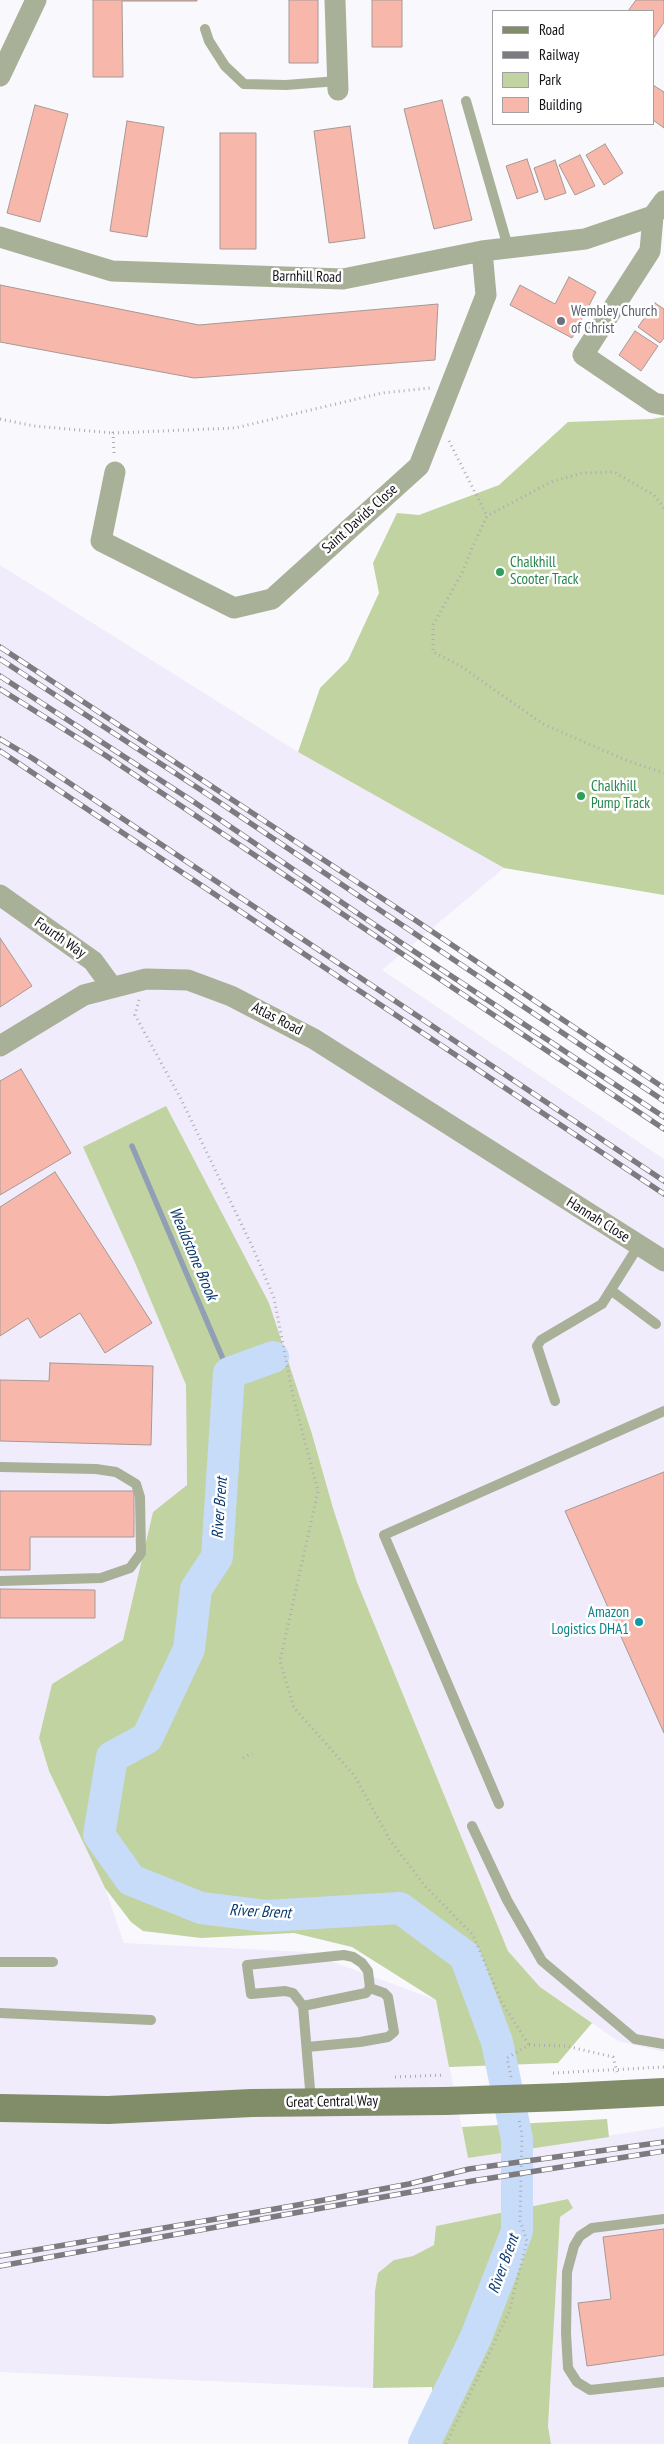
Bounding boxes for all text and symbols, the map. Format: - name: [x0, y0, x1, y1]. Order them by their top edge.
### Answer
- legend: [492, 10, 654, 125]
- text: Road: [539, 20, 565, 39]
- text: Railway: [539, 45, 579, 64]
- text: Park: [539, 70, 561, 89]
- text: Building: [539, 95, 582, 114]
- street label: Barnhill Road: [272, 267, 342, 287]
- place label: Wembley Church of Christ: [571, 303, 657, 338]
- marker: Wembley Church of Christ: [555, 315, 567, 327]
- street label: Saint Davids Close: [319, 480, 401, 558]
- place label: Chalkhill Scooter Track: [510, 554, 579, 589]
- marker: Chalkhill Scooter Track: [494, 566, 506, 578]
- place label: Chalkhill Pump Track: [591, 778, 650, 813]
- marker: Chalkhill Pump Track: [575, 790, 587, 802]
- street label: Fourth Way: [31, 914, 89, 962]
- street label: Atlas Road: [249, 999, 305, 1039]
- street label: Hannah Close: [563, 1194, 633, 1246]
- water label: Wealdstone Brook: [165, 1204, 221, 1304]
- water label: River Brent: [208, 1477, 232, 1539]
- place label: Amazon Logistics DHA1: [551, 1604, 629, 1639]
- marker: Amazon Logistics DHA1: [633, 1616, 645, 1628]
- water label: River Brent: [229, 1901, 291, 1923]
- street label: Great Central Way: [286, 2092, 378, 2112]
- water label: River Brent: [484, 2232, 524, 2296]

